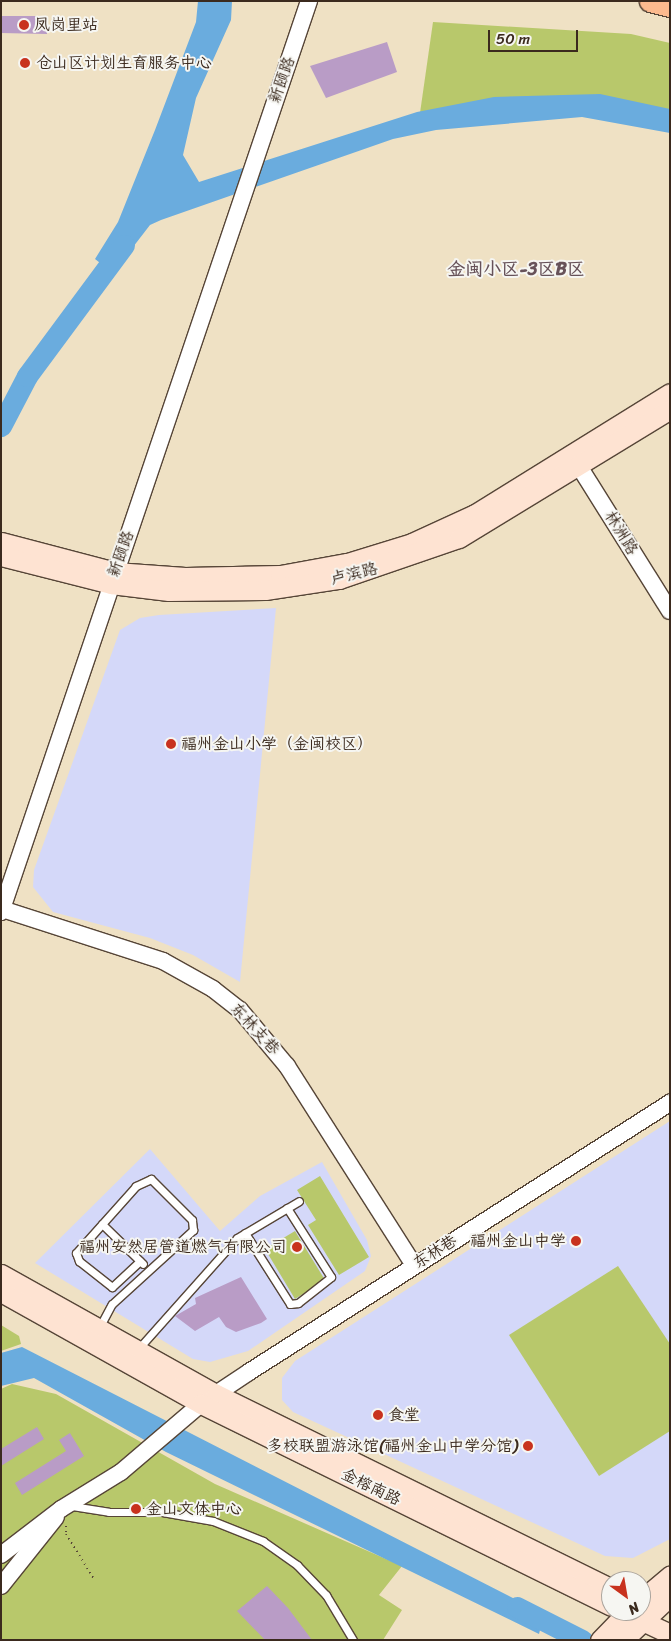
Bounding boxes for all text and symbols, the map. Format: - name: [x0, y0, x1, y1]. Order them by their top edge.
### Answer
- place label: 凤岗里站: [34, 15, 98, 35]
- marker: 凤岗里站: [18, 19, 30, 31]
- scale bar: [491, 20, 581, 52]
- text: 50 m: [496, 26, 530, 52]
- place label: 仓山区计划生育服务中心: [36, 53, 212, 73]
- street label: 新颐路: [265, 54, 299, 106]
- marker: 仓山区计划生育服务中心: [18, 56, 32, 70]
- district label: 金闽小区-3区B区: [447, 258, 585, 280]
- street label: 林洲路: [600, 508, 642, 558]
- street label: 新颐路: [104, 528, 138, 580]
- street label: 卢滨路: [328, 559, 380, 589]
- place label: 福州金山小学（金闽校区）: [181, 734, 373, 754]
- marker: 福州金山小学（金闽校区）: [165, 738, 177, 750]
- street label: 东林支巷: [226, 999, 284, 1059]
- street label: 东林巷: [410, 1231, 460, 1273]
- place label: 福州金山中学: [470, 1231, 566, 1251]
- marker: 福州金山中学: [570, 1235, 582, 1247]
- place label: 福州安然居管道燃气有限公司: [79, 1237, 287, 1257]
- marker: 福州安然居管道燃气有限公司: [291, 1241, 303, 1253]
- place label: 食堂: [388, 1405, 420, 1425]
- marker: 食堂: [372, 1409, 384, 1421]
- place label: 多校联盟游泳馆(福州金山中学分馆): [267, 1436, 518, 1456]
- marker: 多校联盟游泳馆(福州金山中学分馆): [522, 1440, 534, 1452]
- street label: 金榕南路: [338, 1464, 404, 1510]
- place label: 金山文体中心: [146, 1499, 242, 1519]
- marker: 金山文体中心: [130, 1503, 142, 1515]
- north arrow: [601, 1571, 651, 1621]
- text: N: [623, 1595, 644, 1621]

